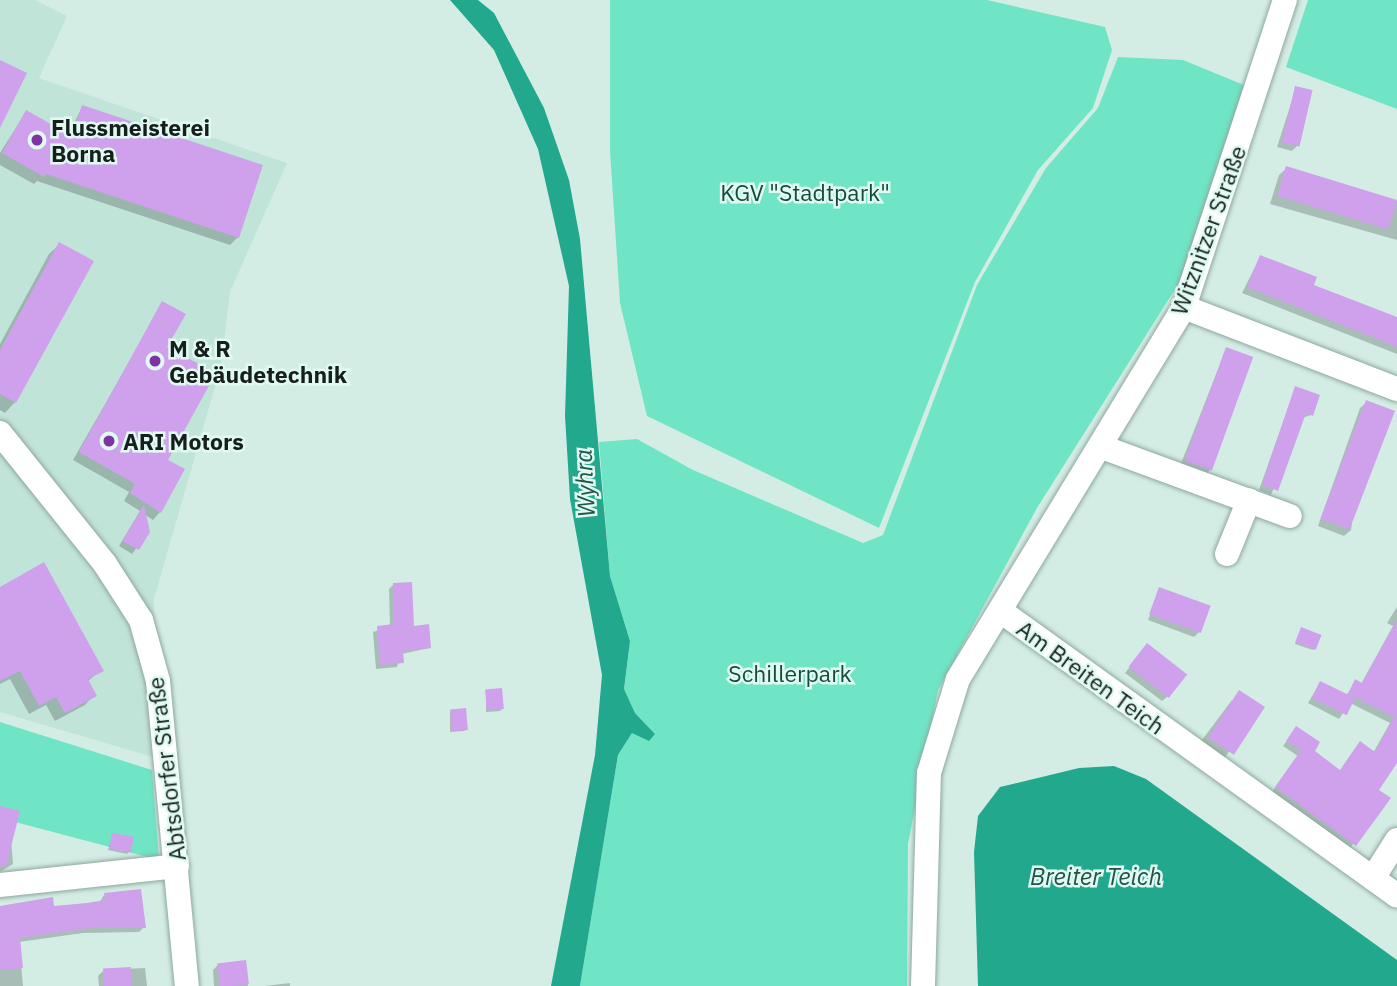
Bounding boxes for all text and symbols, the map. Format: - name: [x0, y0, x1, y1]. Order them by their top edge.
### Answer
- place label: Flussmeisterei Borna: [51, 113, 210, 167]
- marker: Flussmeisterei Borna: [29, 132, 45, 148]
- street label: Witznitzer Straße: [1165, 142, 1251, 318]
- park label: KGV "Stadtpark": [720, 178, 890, 206]
- place label: M & R Gebäudetechnik: [169, 334, 347, 388]
- marker: M & R Gebäudetechnik: [147, 353, 163, 369]
- place label: ARI Motors: [123, 427, 244, 455]
- marker: ARI Motors: [101, 433, 117, 449]
- water label: Wyhra: [569, 448, 601, 518]
- street label: Am Breiten Teich: [1012, 614, 1170, 740]
- park label: Schillerpark: [728, 659, 852, 687]
- street label: Abtsdorfer Straße: [141, 675, 191, 863]
- water label: Breiter Teich: [1030, 863, 1162, 891]

